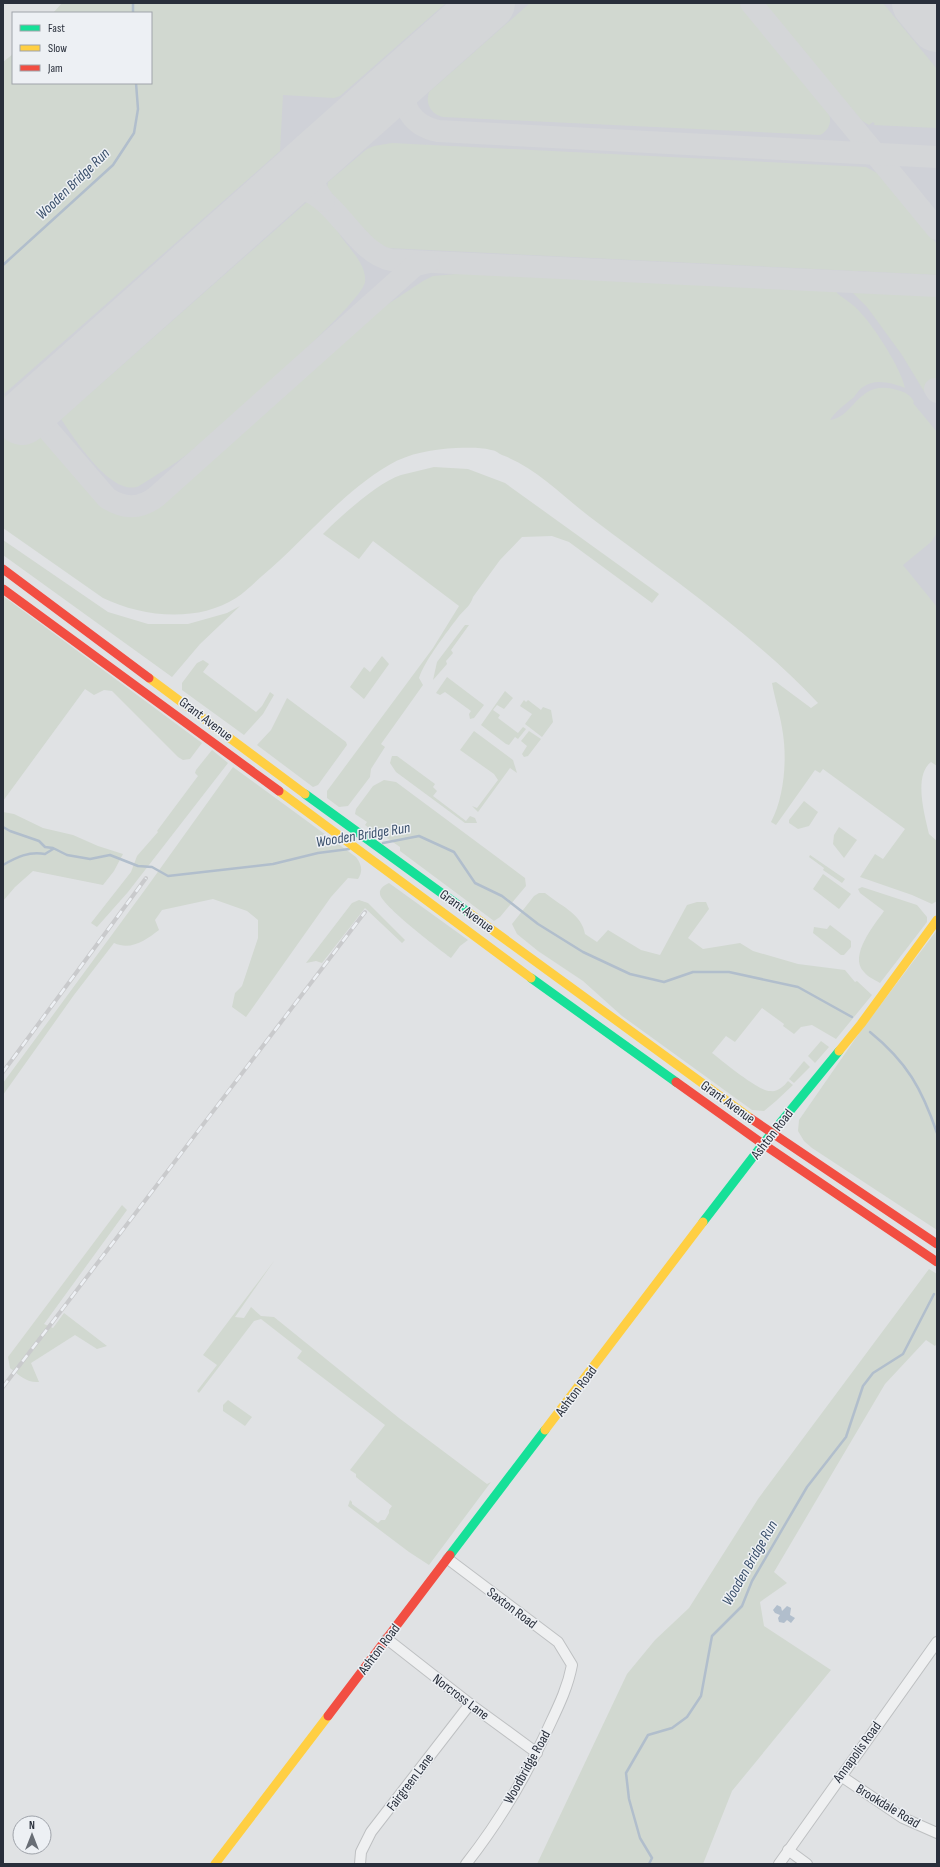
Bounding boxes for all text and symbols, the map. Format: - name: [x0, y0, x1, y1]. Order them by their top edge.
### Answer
- legend: [12, 12, 152, 84]
- text: Fast: [48, 21, 65, 36]
- text: Slow: [48, 41, 67, 56]
- text: Jam: [47, 61, 63, 76]
- water label: Wooden Bridge Run: [32, 144, 114, 224]
- street label: Grant Avenue: [176, 693, 236, 745]
- water label: Wooden Bridge Run: [314, 818, 412, 852]
- street label: Grant Avenue: [437, 886, 497, 936]
- street label: Grant Avenue: [698, 1077, 758, 1127]
- street label: Ashton Road: [747, 1106, 797, 1163]
- street label: Ashton Road: [551, 1362, 601, 1420]
- water label: Wooden Bridge Run: [718, 1517, 782, 1609]
- street label: Saxton Road: [484, 1584, 540, 1632]
- street label: Ashton Road: [354, 1620, 404, 1678]
- street label: Norcross Lane: [429, 1670, 493, 1724]
- street label: Annapolis Road: [829, 1718, 885, 1787]
- street label: Woodbridge Road: [500, 1727, 554, 1807]
- street label: Fairgreen Lane: [383, 1750, 437, 1814]
- street label: Brookdale Road: [853, 1780, 923, 1832]
- north arrow: [12, 1815, 52, 1855]
- text: N: [29, 1819, 35, 1832]

